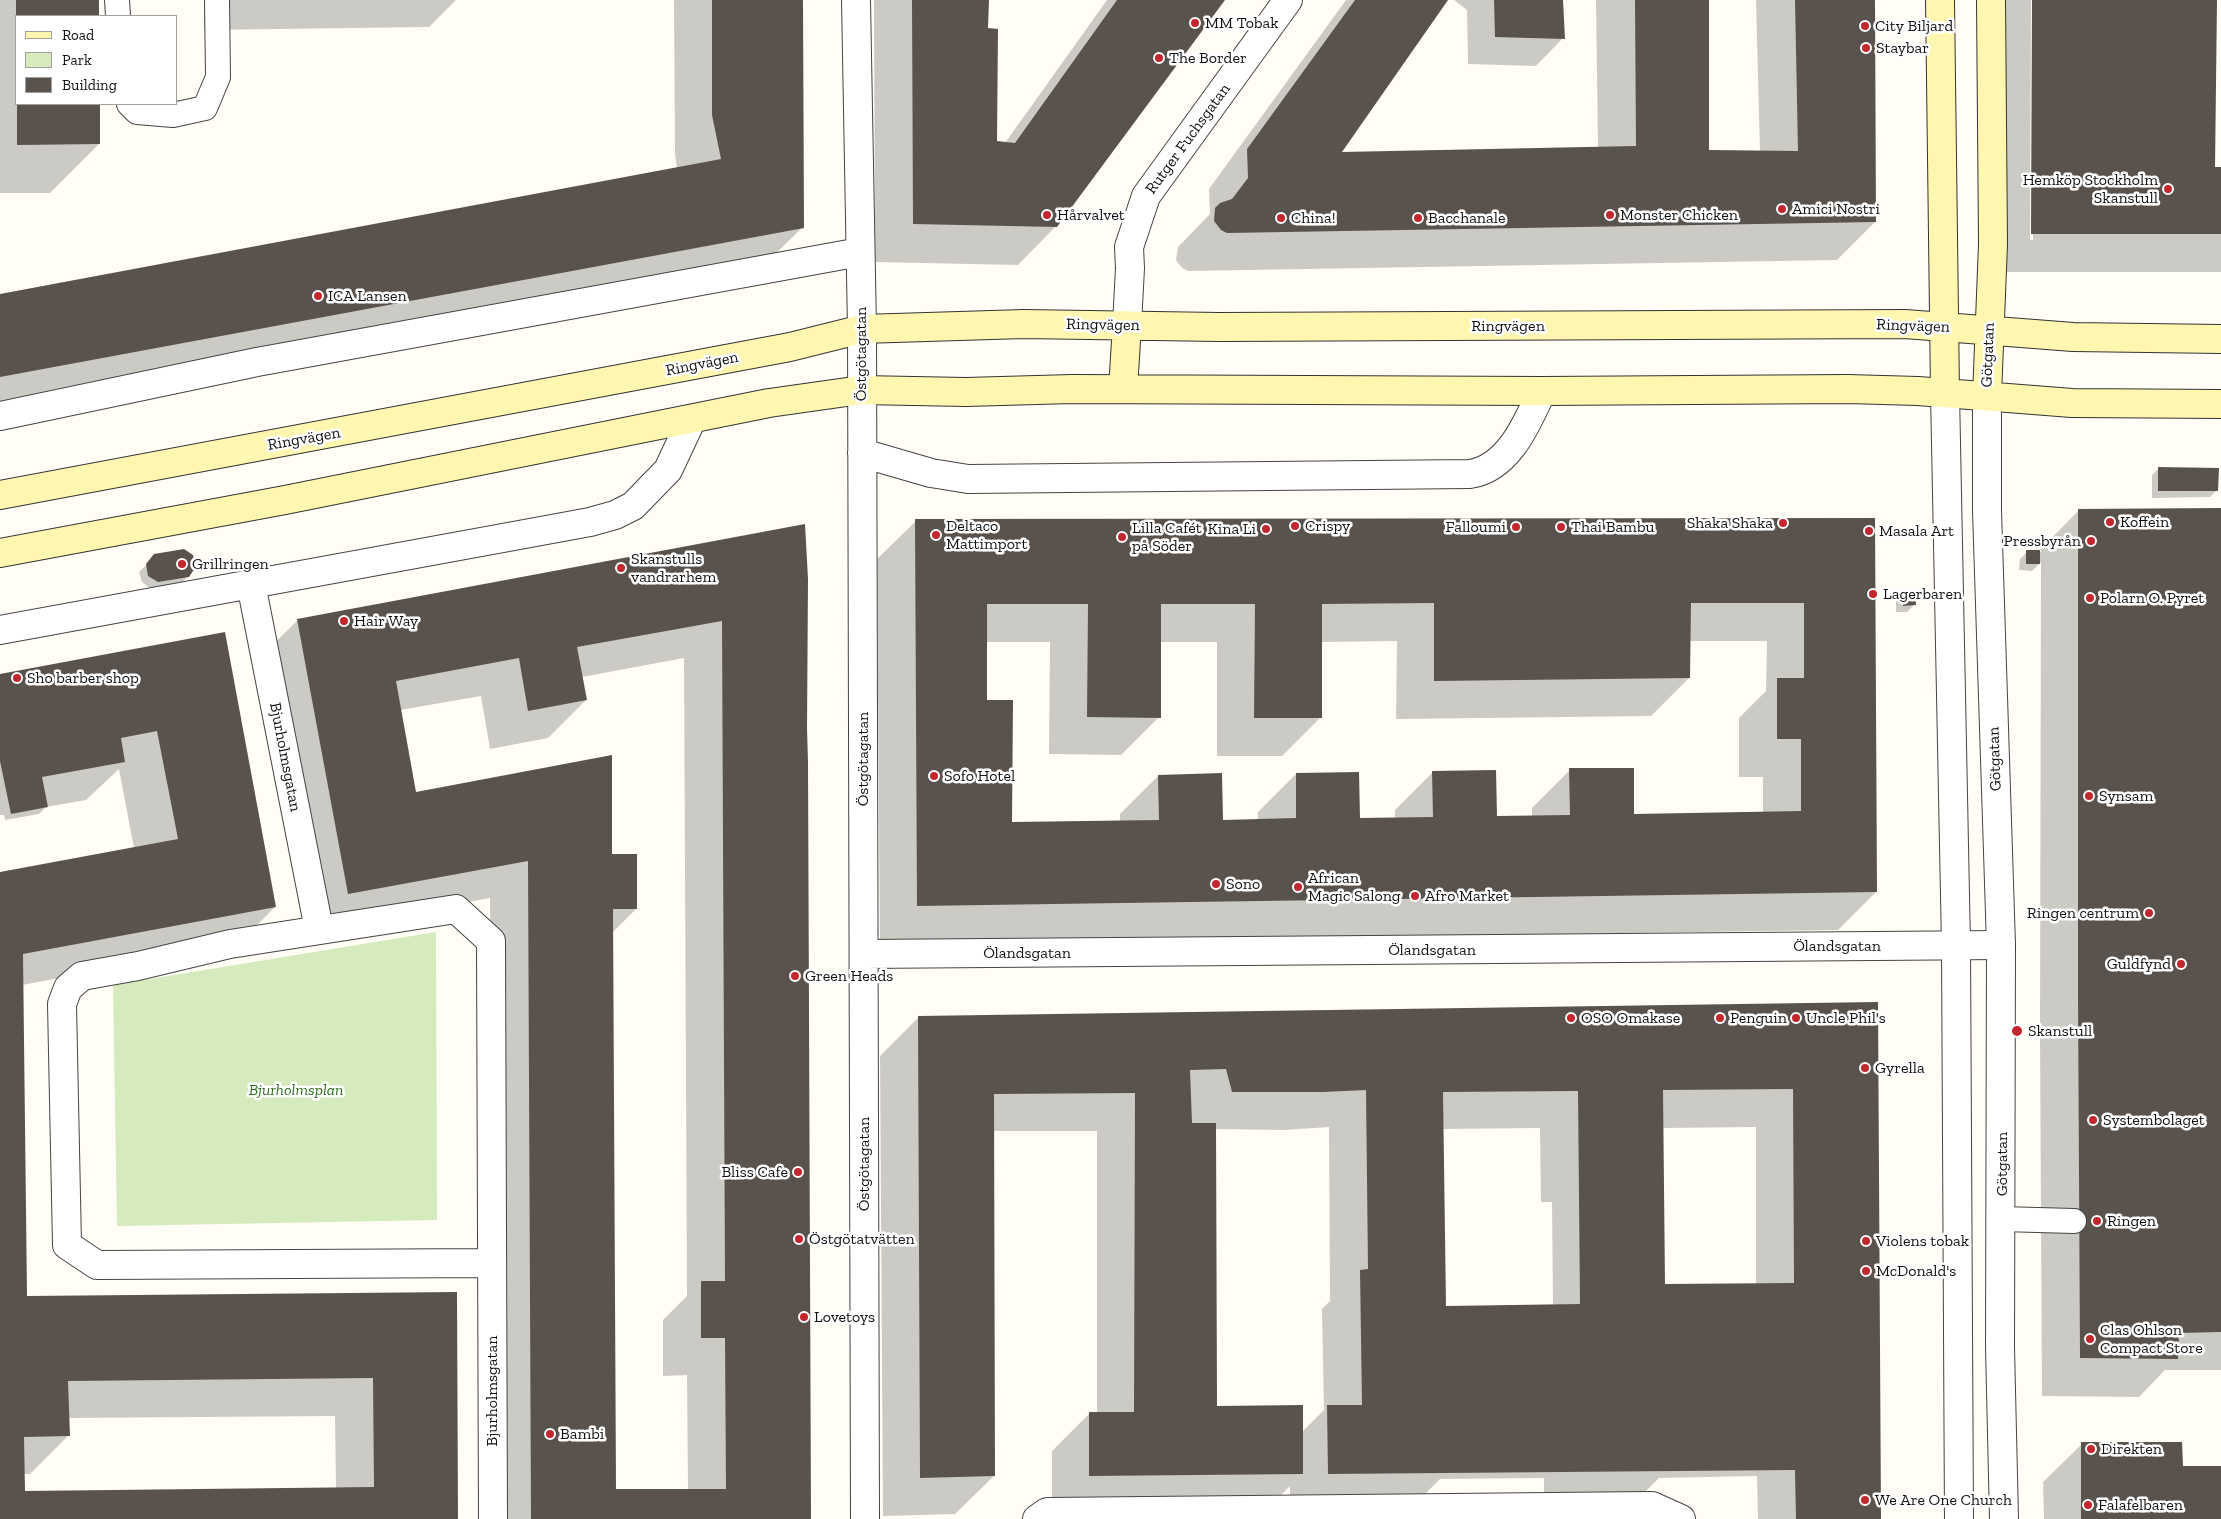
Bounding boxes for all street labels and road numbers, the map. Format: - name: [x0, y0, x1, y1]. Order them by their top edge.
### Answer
- street label: Rutger Fuchsgatan: [1141, 80, 1235, 198]
- street label: Östgötagatan: [851, 307, 871, 401]
- street label: Ringvägen: [1066, 315, 1140, 335]
- street label: Ringvägen: [1876, 315, 1950, 337]
- street label: Ringvägen: [1471, 316, 1545, 336]
- street label: Götgatan: [1977, 322, 1999, 388]
- street label: Ringvägen: [664, 348, 740, 380]
- street label: Ringvägen: [266, 423, 342, 455]
- street label: Bjurholmsgatan: [265, 701, 305, 813]
- street label: Östgötagatan: [853, 712, 873, 806]
- street label: Götgatan: [1984, 726, 2006, 792]
- street label: Ölandsgatan: [1793, 936, 1881, 956]
- street label: Ölandsgatan: [1388, 940, 1476, 960]
- street label: Ölandsgatan: [983, 943, 1071, 963]
- street label: Östgötagatan: [854, 1117, 874, 1211]
- street label: Götgatan: [1992, 1132, 2012, 1196]
- street label: Bjurholmsgatan: [482, 1336, 502, 1446]

